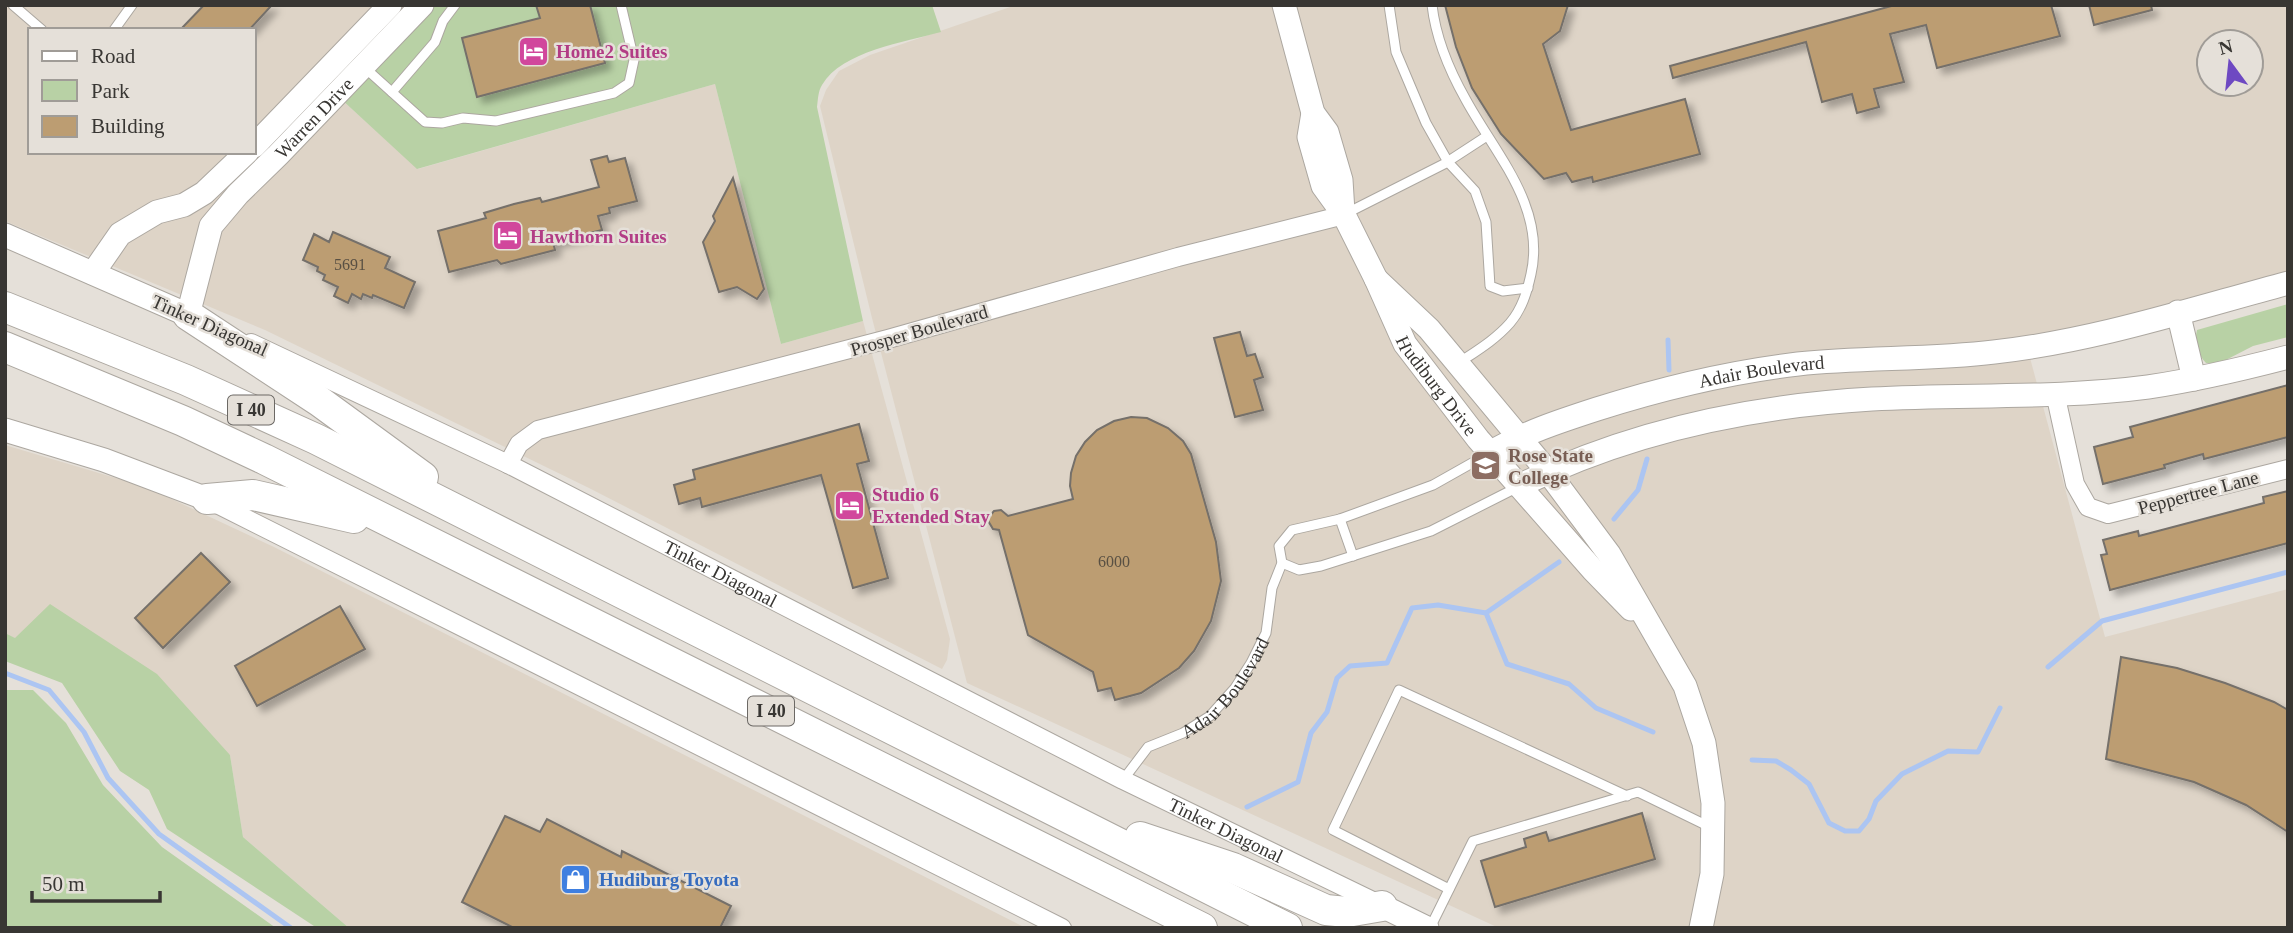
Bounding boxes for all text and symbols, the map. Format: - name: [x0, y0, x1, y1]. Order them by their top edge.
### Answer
- legend: [28, 28, 256, 154]
- north arrow: [2195, 28, 2265, 98]
- hotel icon: Home2 Suites: [516, 34, 550, 68]
- text: N: [2216, 35, 2235, 59]
- place label: Home2 Suites: [556, 41, 667, 62]
- text: Road: [91, 44, 136, 68]
- street label: Warren Drive: [271, 74, 358, 163]
- text: Park: [91, 79, 130, 103]
- text: Building: [91, 114, 165, 138]
- hotel icon: Hawthorn Suites: [490, 219, 524, 253]
- place label: Hawthorn Suites: [530, 226, 667, 247]
- house number: 5691: [334, 256, 366, 273]
- street label: Tinker Diagonal: [149, 291, 271, 360]
- street label: Prosper Boulevard: [848, 301, 991, 360]
- street label: Hudiburg Drive: [1392, 333, 1481, 440]
- street label: Adair Boulevard: [1697, 352, 1826, 392]
- road number: I 40: [228, 396, 274, 424]
- place label: Rose State College: [1508, 445, 1593, 488]
- school or university icon: Rose State College: [1468, 449, 1502, 483]
- street label: Peppertree Lane: [2136, 466, 2261, 519]
- place label: Studio 6 Extended Stay: [872, 484, 990, 527]
- hotel icon: Studio 6 Extended Stay: [832, 488, 866, 522]
- street label: Tinker Diagonal: [660, 536, 780, 611]
- house number: 6000: [1098, 553, 1130, 570]
- street label: Adair Boulevard: [1177, 634, 1273, 743]
- road number: I 40: [748, 696, 794, 726]
- street label: Tinker Diagonal: [1165, 794, 1286, 867]
- scale bar: [32, 860, 159, 904]
- shop icon: Hudiburg Toyota: [559, 862, 593, 896]
- place label: Hudiburg Toyota: [599, 869, 739, 890]
- text: 50 m: [42, 872, 85, 896]

